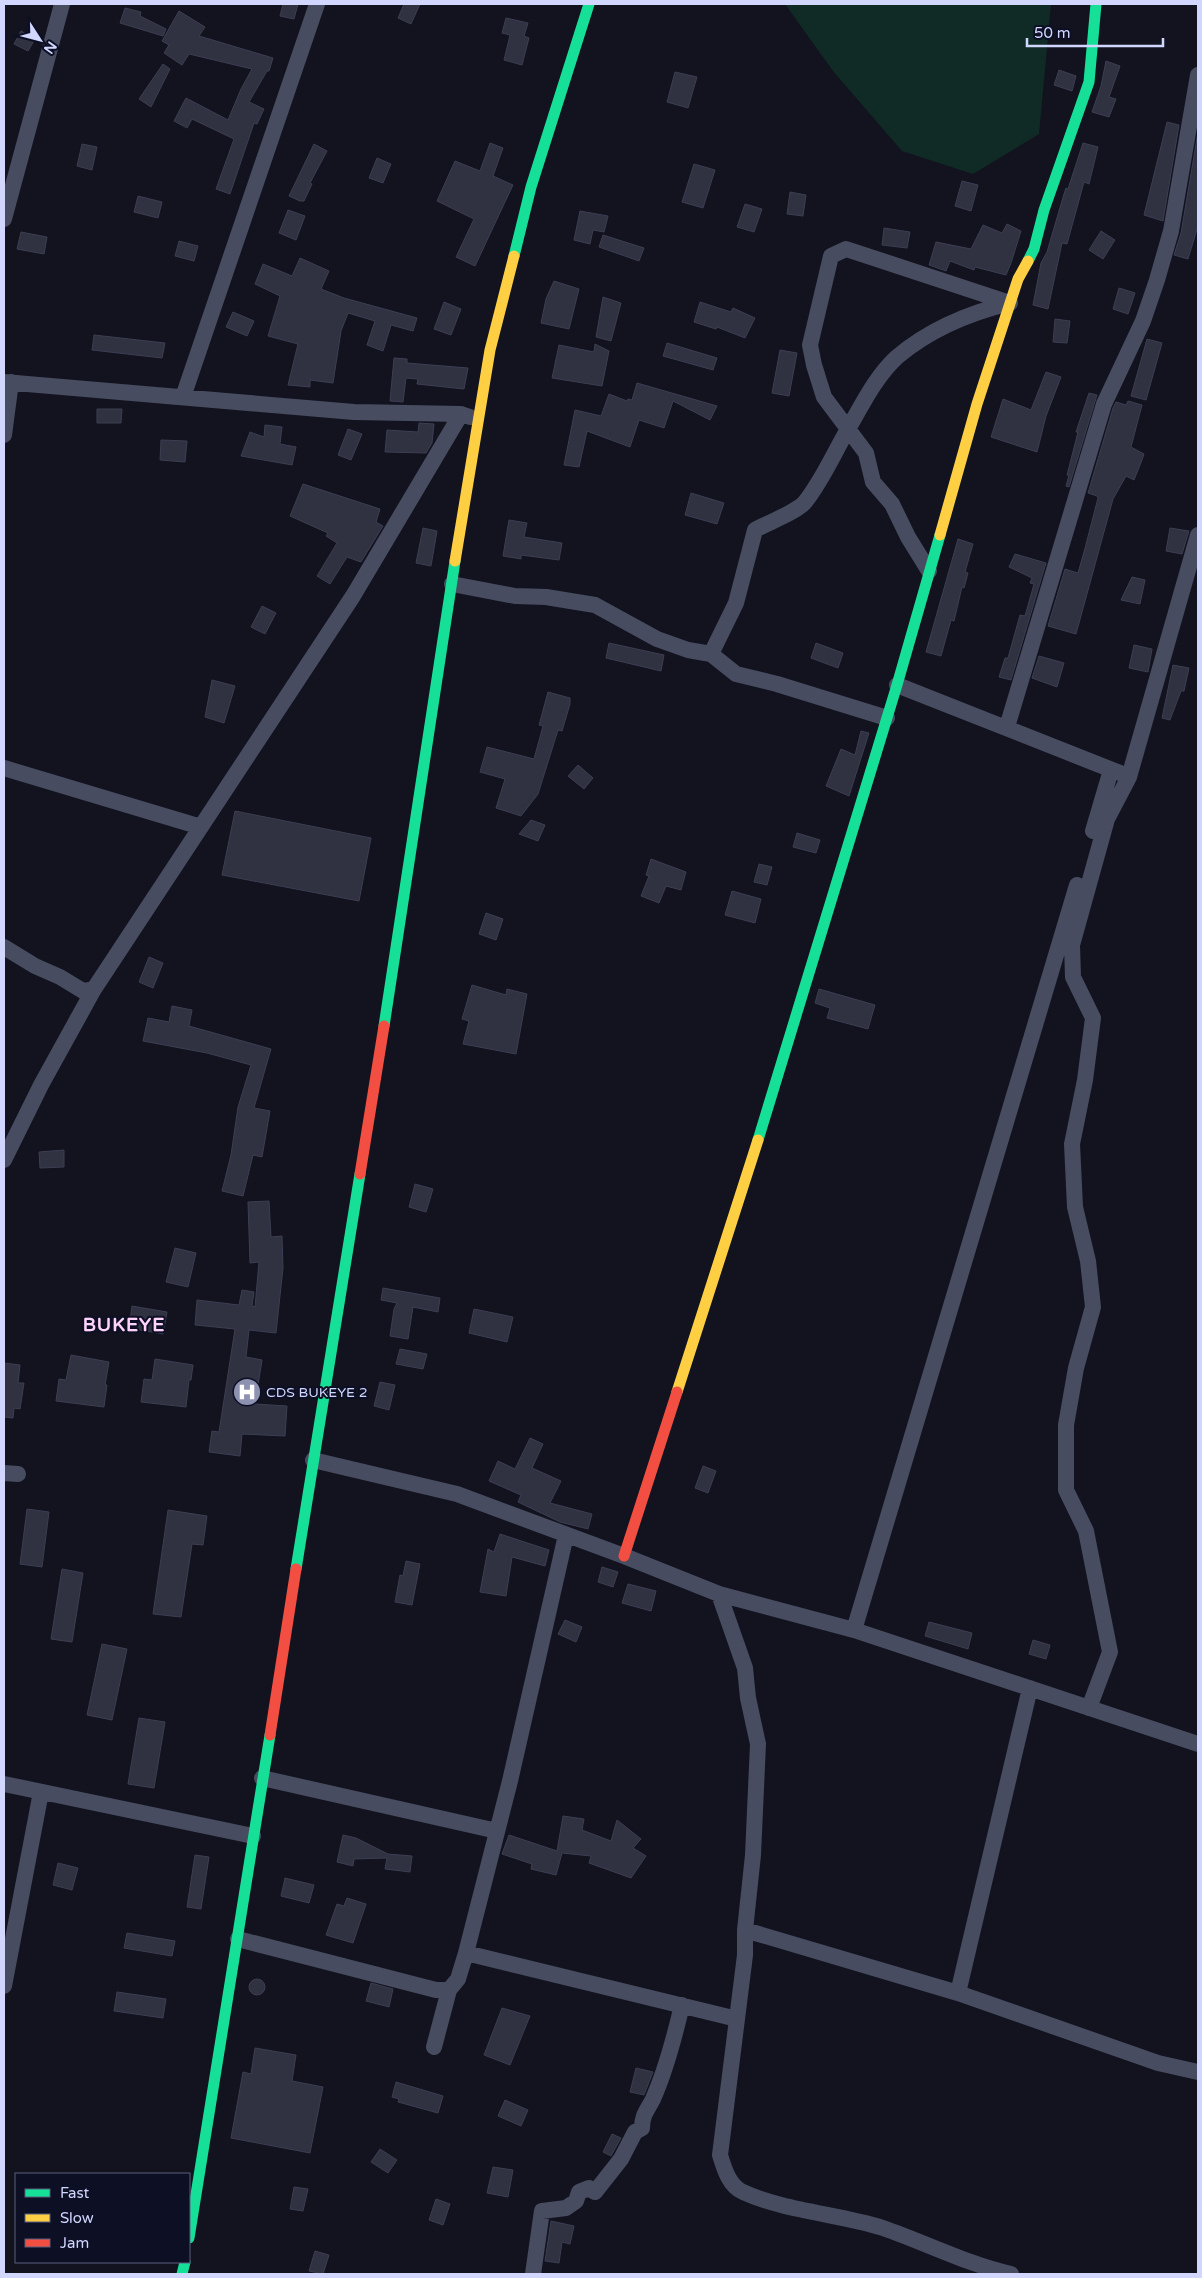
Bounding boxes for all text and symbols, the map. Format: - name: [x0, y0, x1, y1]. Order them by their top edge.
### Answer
- north arrow: [15, 15, 65, 65]
- scale bar: [1027, 15, 1163, 47]
- text: 50 m: [1034, 24, 1071, 42]
- text: N: [40, 38, 60, 57]
- district label: BUKEYE: [83, 1314, 165, 1336]
- hospital icon: CDS BUKEYE 2: [232, 1377, 262, 1407]
- place label: CDS BUKEYE 2: [266, 1384, 367, 1401]
- legend: [15, 2173, 190, 2263]
- text: Fast: [60, 2184, 90, 2202]
- text: Slow: [60, 2209, 94, 2227]
- text: Jam: [60, 2234, 89, 2252]

